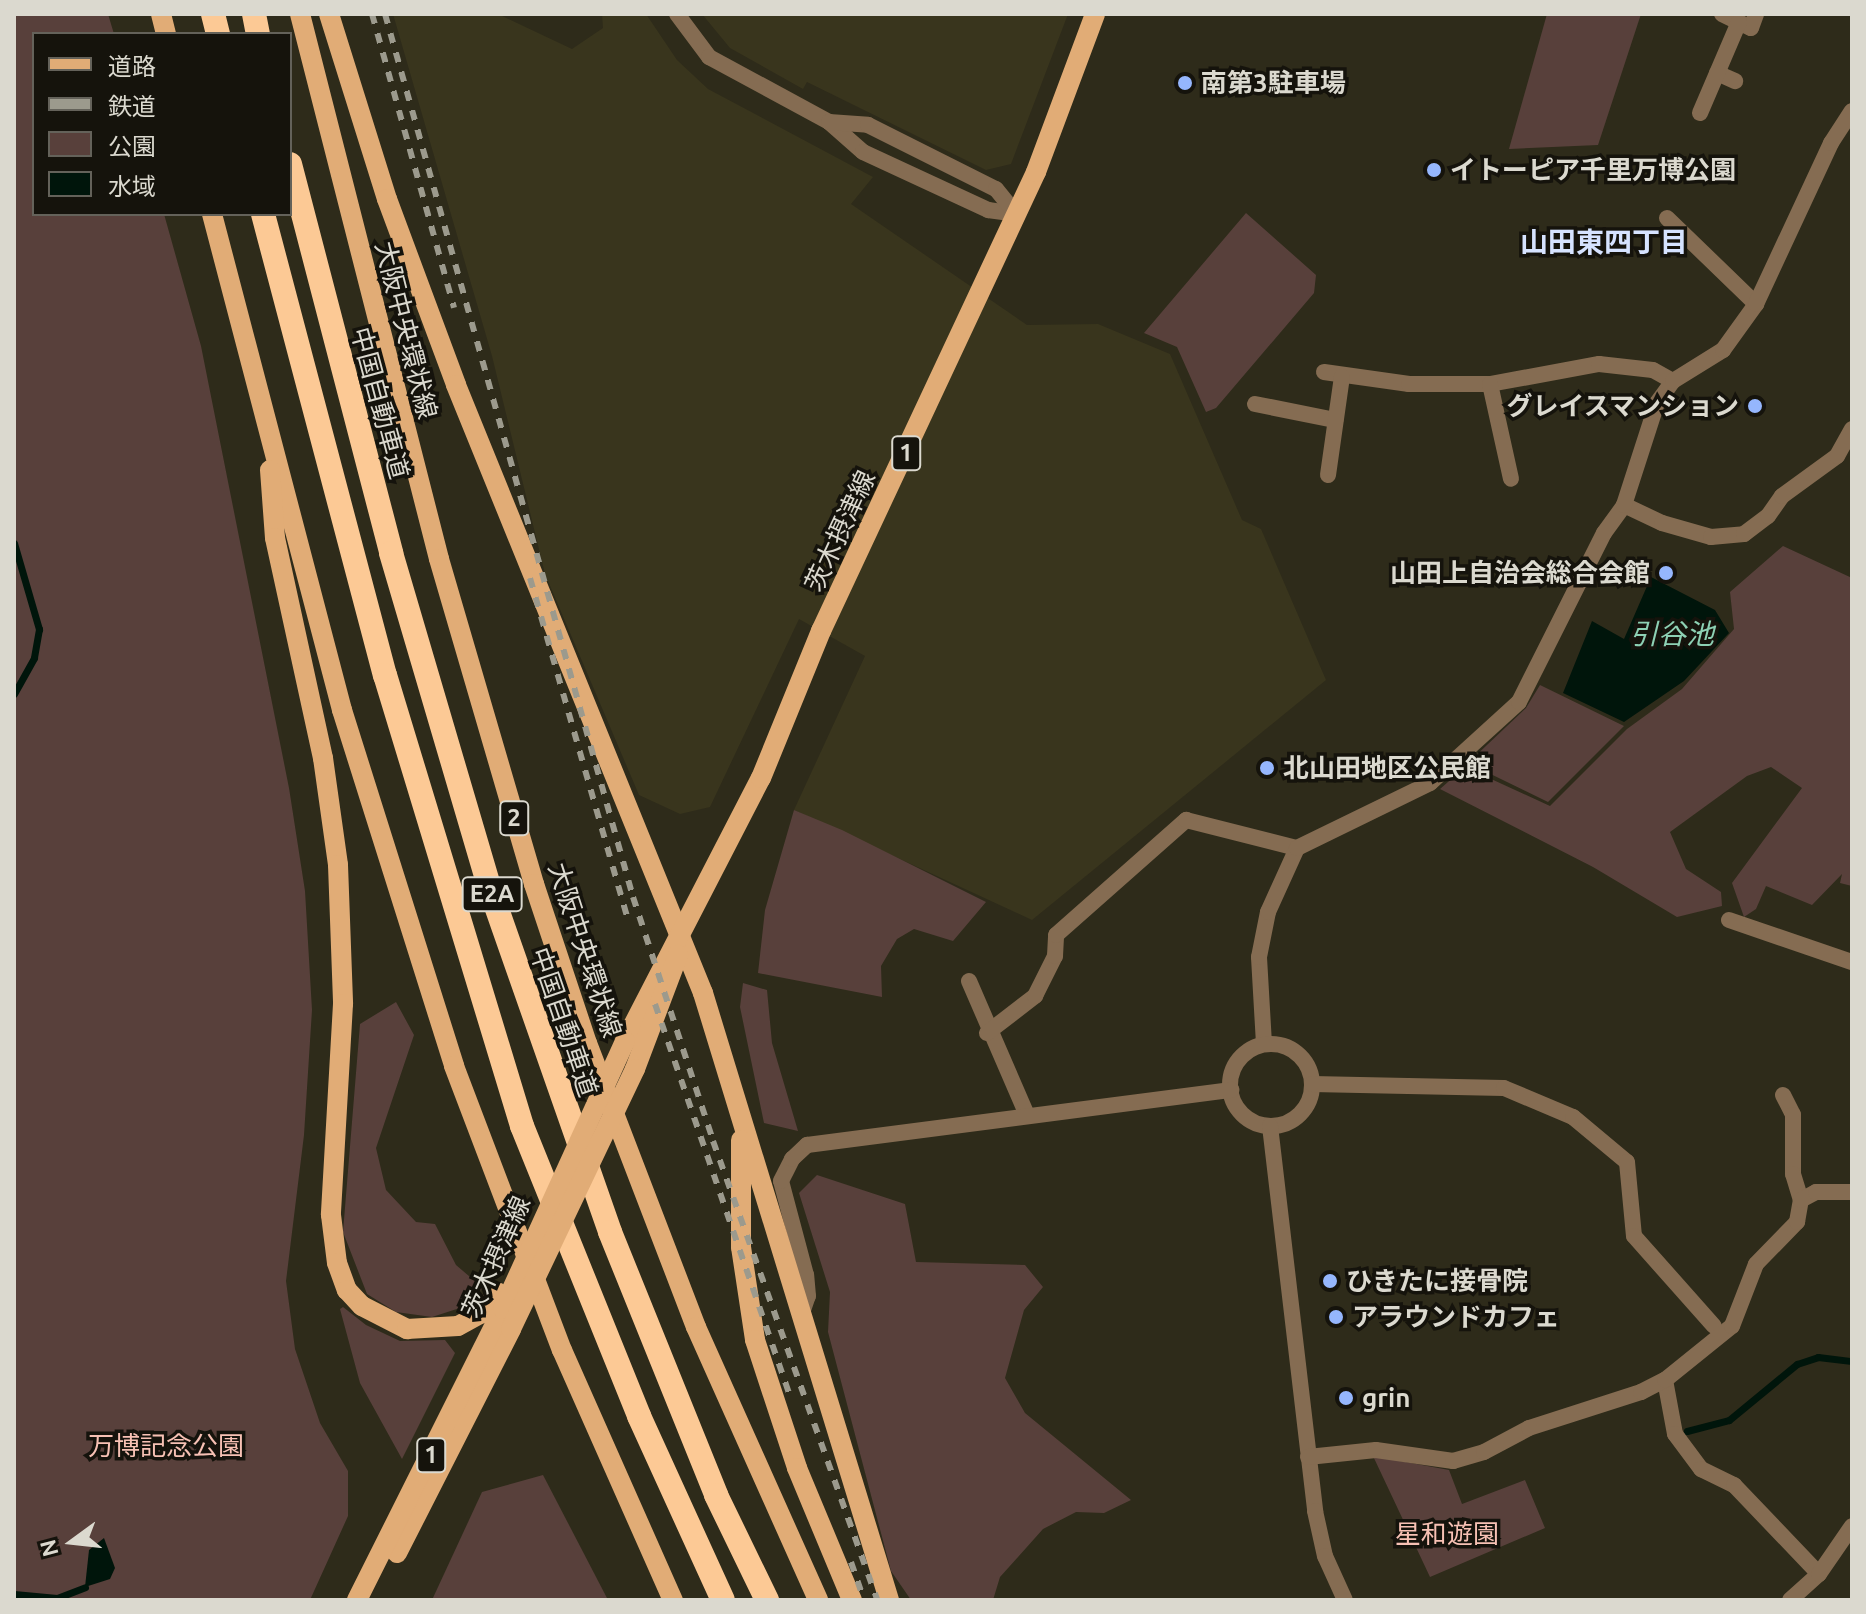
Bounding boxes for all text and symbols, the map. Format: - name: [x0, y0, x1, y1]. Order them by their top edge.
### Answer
- legend: [32, 32, 292, 216]
- text: 道路: [108, 53, 156, 80]
- place label: 南第3駐車場: [1201, 67, 1346, 99]
- marker: 南第3駐車場: [1176, 74, 1194, 92]
- text: 鉄道: [108, 93, 156, 120]
- text: 公園: [108, 133, 156, 160]
- place label: イトーピア千里万博公園: [1450, 154, 1736, 186]
- marker: イトーピア千里万博公園: [1425, 161, 1443, 179]
- text: 水域: [108, 173, 156, 200]
- district label: 山田東四丁目: [1520, 225, 1688, 259]
- street label: 大阪中央環状線: [369, 238, 443, 422]
- street label: 中国自動車道: [345, 324, 415, 482]
- place label: グレイスマンション: [1505, 390, 1739, 422]
- marker: グレイスマンション: [1746, 397, 1764, 415]
- road number: 1: [890, 433, 922, 473]
- street label: 茨木摂津線: [798, 465, 882, 597]
- place label: 山田上自治会総合会館: [1390, 557, 1650, 589]
- marker: 山田上自治会総合会館: [1657, 564, 1675, 582]
- water label: 引谷池: [1630, 617, 1714, 651]
- place label: 北山田地区公民館: [1283, 752, 1491, 784]
- marker: 北山田地区公民館: [1258, 759, 1276, 777]
- road number: 2: [498, 798, 530, 838]
- street label: 大阪中央環状線: [542, 859, 628, 1041]
- road number: E2A: [460, 874, 524, 914]
- street label: 中国自動車道: [524, 943, 604, 1101]
- street label: 茨木摂津線: [455, 1191, 537, 1323]
- place label: ひきたに接骨院: [1346, 1265, 1528, 1297]
- marker: ひきたに接骨院: [1321, 1272, 1339, 1290]
- place label: アラウンドカフェ: [1352, 1301, 1560, 1333]
- marker: アラウンドカフェ: [1327, 1308, 1345, 1326]
- place label: grin: [1362, 1382, 1410, 1414]
- marker: grin: [1337, 1389, 1355, 1407]
- park label: 万博記念公園: [88, 1430, 244, 1462]
- road number: 1: [415, 1435, 447, 1475]
- north arrow: [32, 1502, 112, 1582]
- park label: 星和遊園: [1395, 1518, 1499, 1550]
- text: N: [34, 1537, 63, 1560]

